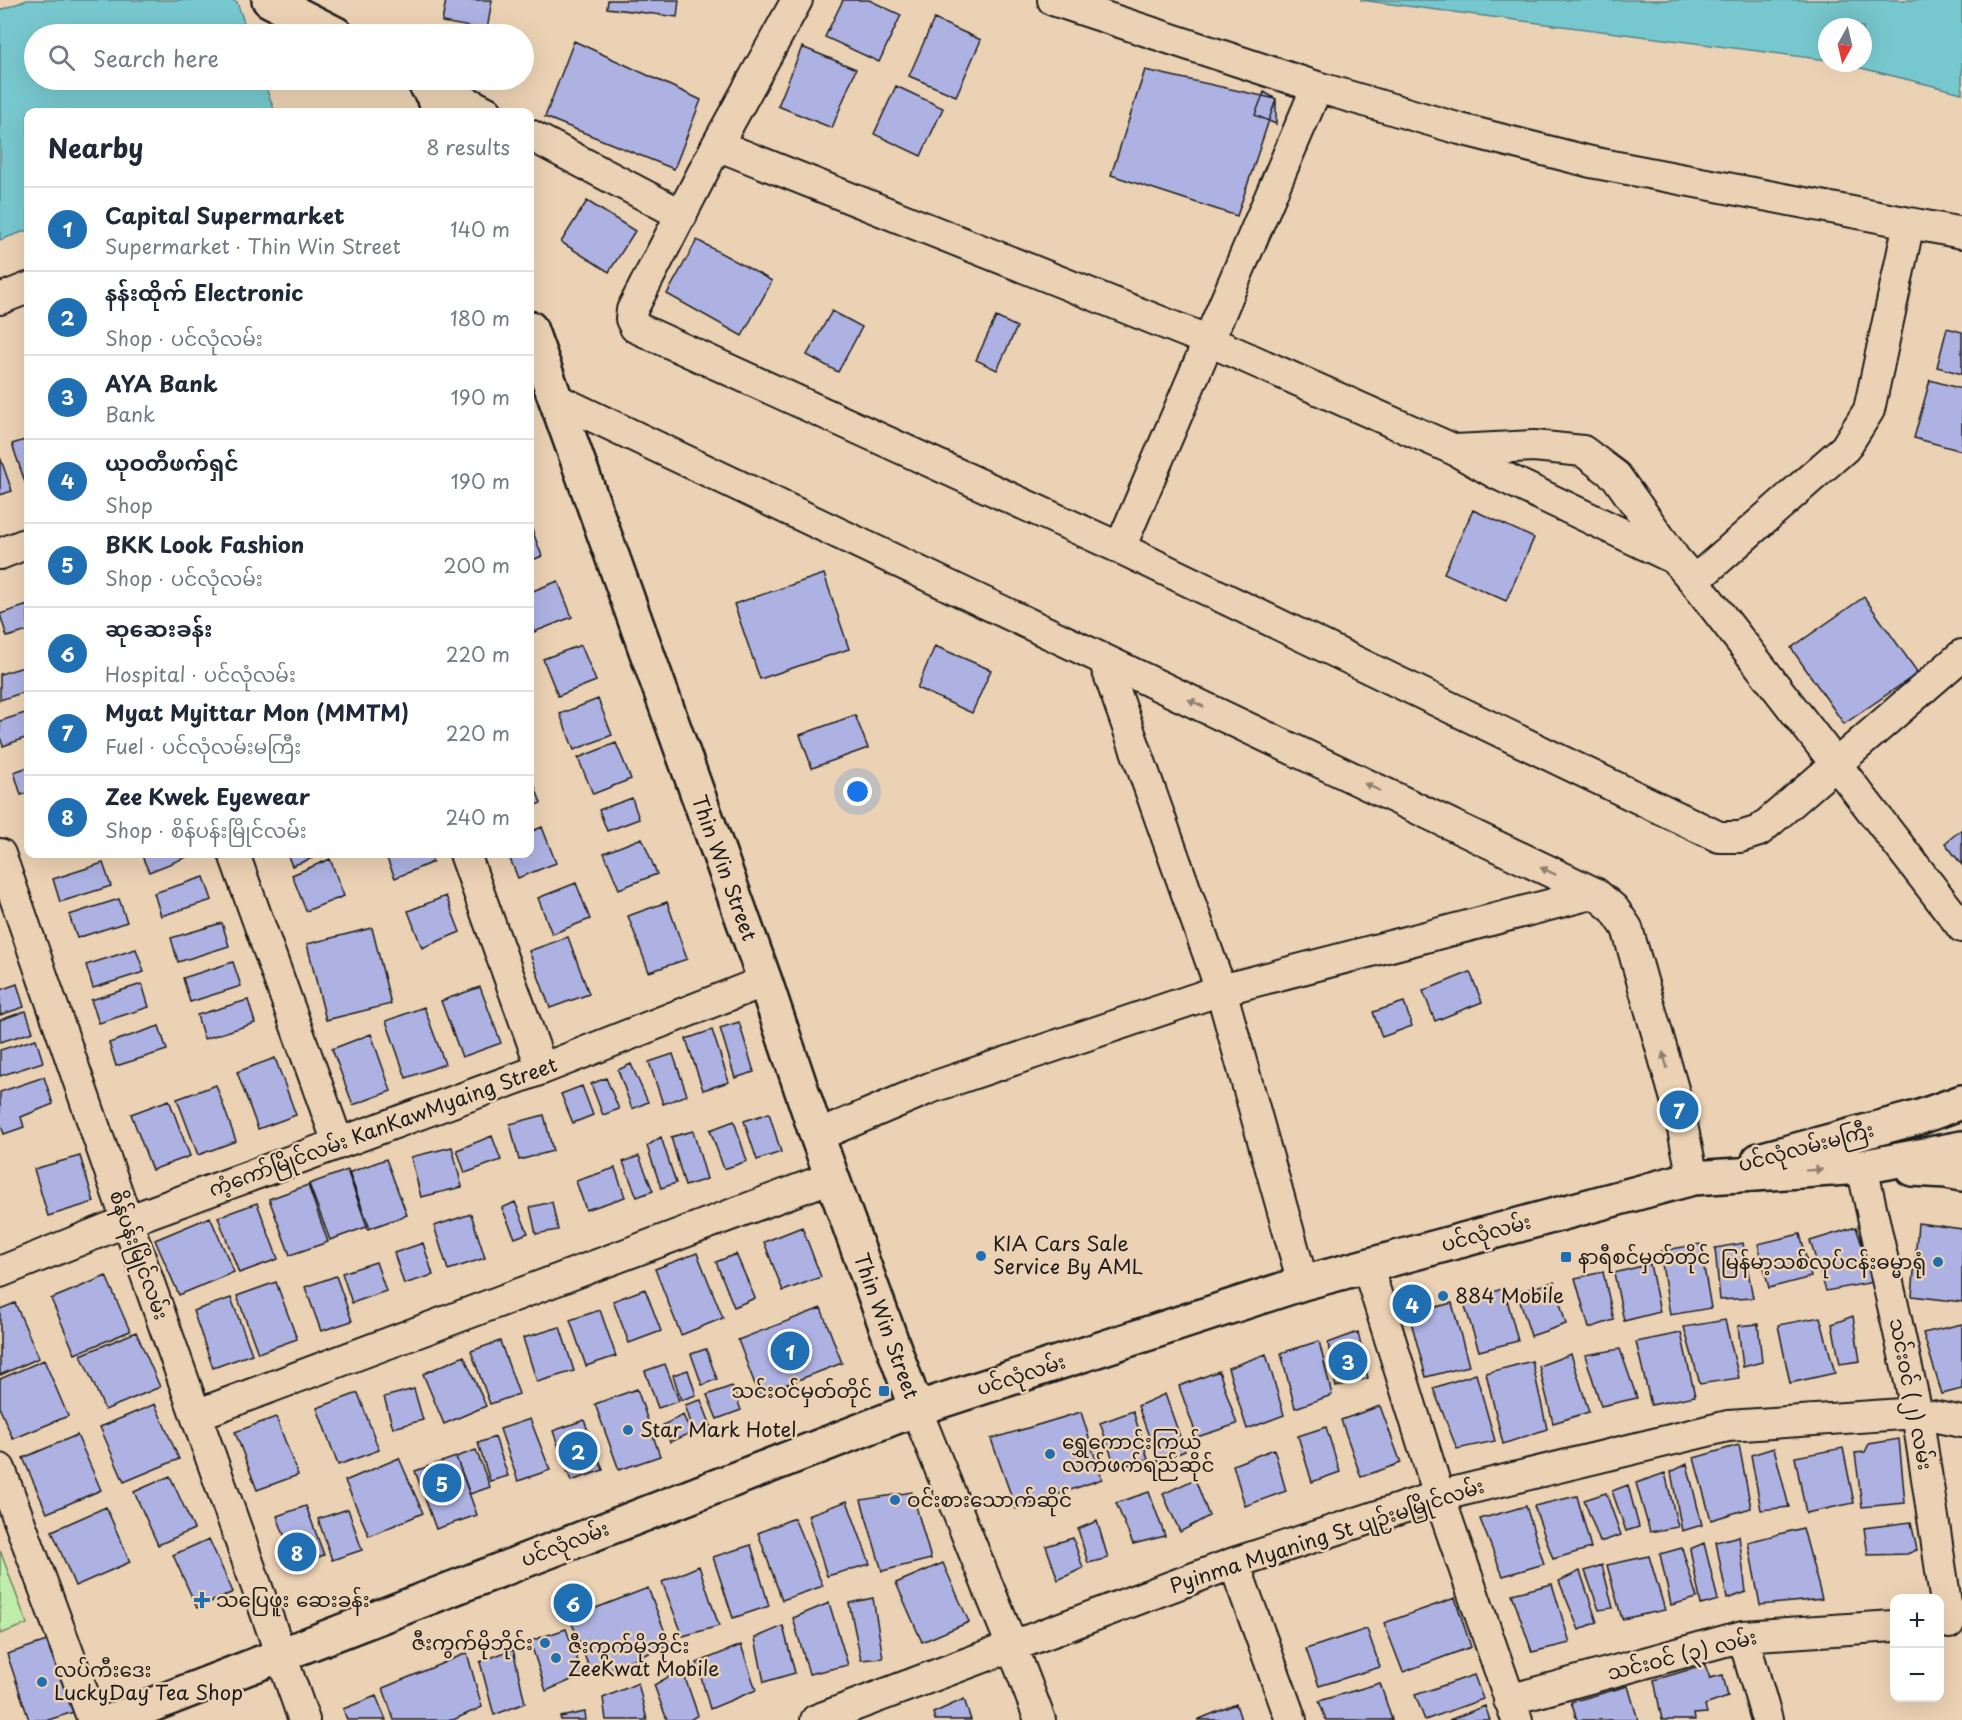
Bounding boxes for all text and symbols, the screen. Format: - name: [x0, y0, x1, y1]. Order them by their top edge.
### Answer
- north arrow: [1818, 18, 1872, 72]
- search box: [24, 24, 534, 90]
- icon: search: [45, 41, 78, 74]
- text: Search here: [93, 41, 219, 74]
- text: Nearby: [48, 128, 143, 167]
- text: 8 results: [426, 132, 510, 162]
- text: Capital Supermarket: [105, 198, 345, 231]
- text: 1: [63, 214, 72, 244]
- text: 140 m: [450, 214, 510, 244]
- text: Supermarket · Thin Win Street: [105, 231, 401, 261]
- text: နန်းထိုက် Electronic: [105, 275, 303, 308]
- text: 2: [60, 303, 75, 333]
- text: 180 m: [450, 303, 510, 333]
- text: Shop · ပင်လုံလမ်း: [105, 323, 263, 353]
- text: AYA Bank: [105, 366, 218, 399]
- text: 3: [61, 382, 74, 412]
- text: 190 m: [451, 382, 510, 412]
- text: Bank: [105, 399, 155, 429]
- text: ယုဝတီဖက်ရှင်: [105, 445, 239, 478]
- text: 4: [61, 466, 74, 496]
- text: 190 m: [451, 466, 510, 496]
- text: Shop: [105, 490, 153, 520]
- text: BKK Look Fashion: [105, 527, 304, 560]
- text: 5: [61, 550, 74, 580]
- text: 200 m: [443, 550, 510, 580]
- text: Shop · ပင်လုံလမ်း: [105, 563, 263, 593]
- text: ဆုဆေးခန်း: [105, 611, 212, 644]
- text: 6: [60, 639, 75, 669]
- text: 220 m: [446, 639, 510, 669]
- text: Hospital · ပင်လုံလမ်း: [105, 659, 296, 689]
- text: Myat Myittar Mon (MMTM): [105, 695, 409, 728]
- one-way arrow: [1187, 699, 1204, 708]
- text: 7: [62, 718, 73, 748]
- text: 220 m: [446, 718, 510, 748]
- text: Fuel · ပင်လုံလမ်းမကြီး: [105, 731, 301, 761]
- your location: [843, 777, 872, 806]
- text: Zee Kwek Eyewear: [105, 779, 310, 812]
- one-way arrow: [1363, 783, 1380, 792]
- street label: Thin Win Street: [685, 791, 765, 945]
- text: 8: [61, 802, 74, 832]
- text: 240 m: [445, 802, 510, 832]
- text: Shop · စိန်ပန်းမြိုင်လမ်း: [105, 815, 307, 845]
- one-way arrow: [1539, 866, 1556, 875]
- street label: ကံ့ကော်မြိုင်လမ်း KanKawMyaing Street: [204, 1049, 562, 1205]
- one-way arrow: [1660, 1051, 1669, 1069]
- pin: 7: [1660, 1088, 1698, 1132]
- street label: ပင်လုံလမ်းမကြီး: [1734, 1113, 1878, 1181]
- one-way arrow: [1805, 1165, 1824, 1175]
- street label: စိန်ပန်းမြိုင်လမ်း: [101, 1186, 177, 1324]
- street label: ပင်လုံလမ်း: [1437, 1206, 1535, 1261]
- place label: KIA Cars Sale Service By AML: [993, 1228, 1144, 1281]
- place label: နာရီစင်မှတ်တိုင်: [1578, 1241, 1710, 1274]
- place label: မြန်မာ့သစ်လုပ်ငန်းဓမ္မာရုံ: [1721, 1246, 1926, 1279]
- street label: Thin Win Street: [847, 1249, 927, 1403]
- marker: KIA Cars Sale Service By AML: [974, 1249, 988, 1263]
- marker: နာရီစင်မှတ်တိုင်: [1559, 1250, 1573, 1264]
- marker: မြန်မာ့သစ်လုပ်ငန်းဓမ္မာရုံ: [1931, 1255, 1945, 1269]
- place label: 884 Mobile: [1455, 1280, 1564, 1310]
- pin: 4: [1392, 1282, 1432, 1326]
- marker: 884 Mobile: [1436, 1289, 1450, 1303]
- street label: သင်းဝင် (၂) လမ်း: [1881, 1315, 1941, 1473]
- pin: 1: [770, 1328, 810, 1374]
- pin: 3: [1328, 1338, 1368, 1384]
- street label: ပင်လုံလမ်း: [972, 1346, 1070, 1405]
- place label: သင်းဝင်မှတ်တိုင်: [732, 1375, 872, 1408]
- marker: သင်းဝင်မှတ်တိုင်: [877, 1384, 891, 1398]
- place label: Star Mark Hotel: [640, 1414, 797, 1444]
- marker: Star Mark Hotel: [621, 1423, 635, 1437]
- place label: ရွှေကောင်းကြွယ် လက်ဖက်ရည်ဆိုင်: [1062, 1426, 1214, 1482]
- pin: 2: [558, 1428, 598, 1474]
- marker: ရွှေကောင်းကြွယ် လက်ဖက်ရည်ဆိုင်: [1043, 1447, 1057, 1461]
- pin: 5: [422, 1460, 462, 1506]
- street label: Pyinma Myaning St ပျဉ်းမမြိုင်လမ်း: [1166, 1470, 1488, 1602]
- place label: ဝင်းစားသောက်ဆိုင်: [907, 1484, 1072, 1517]
- marker: ဝင်းစားသောက်ဆိုင်: [888, 1493, 902, 1507]
- street label: ပင်လုံလမ်း: [516, 1513, 614, 1576]
- pin: 8: [278, 1530, 316, 1574]
- pin: 6: [554, 1580, 592, 1626]
- place label: သပြေဖူး ဆေးခန်း: [216, 1584, 370, 1617]
- marker: သပြေဖူး ဆေးခန်း: [193, 1591, 211, 1609]
- map controls: [1890, 1594, 1944, 1702]
- button: +: [1890, 1594, 1944, 1648]
- street label: သင်းဝင် (၃) လမ်း: [1604, 1621, 1760, 1689]
- place label: ဇီးကွက်မိုဘိုင်း: [412, 1627, 533, 1660]
- place label: ဇီးကွက်မိုဘိုင်း ZeeKwat Mobile: [568, 1630, 720, 1683]
- marker: ဇီးကွက်မိုဘိုင်း: [538, 1636, 552, 1650]
- button: −: [1890, 1648, 1944, 1702]
- marker: ဇီးကွက်မိုဘိုင်း ZeeKwat Mobile: [549, 1651, 563, 1665]
- place label: လပ်ကီးဒေး LuckyDay Tea Shop: [54, 1654, 243, 1707]
- marker: လပ်ကီးဒေး LuckyDay Tea Shop: [35, 1675, 49, 1689]

